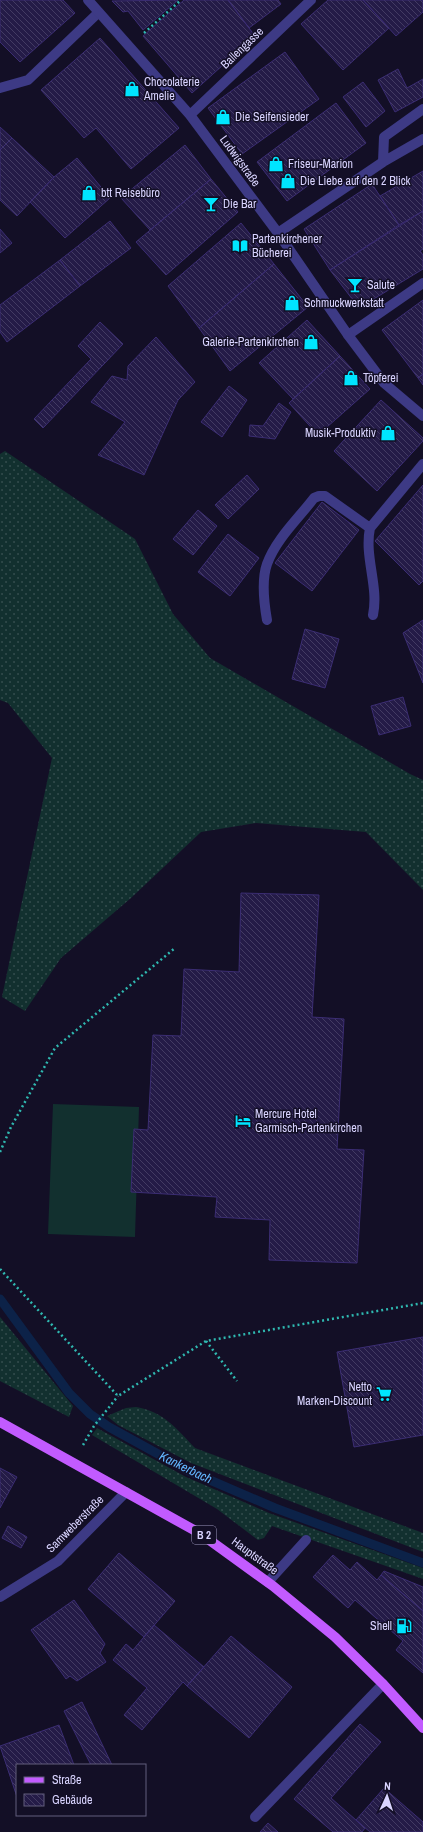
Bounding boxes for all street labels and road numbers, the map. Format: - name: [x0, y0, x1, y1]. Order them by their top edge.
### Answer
- street label: Ballengasse: [217, 24, 267, 72]
- street label: Ludwigstraße: [216, 132, 264, 190]
- street label: Samweberstraße: [43, 1492, 107, 1556]
- road number: B 2: [192, 1526, 216, 1544]
- street label: Hauptstraße: [228, 1534, 282, 1578]

